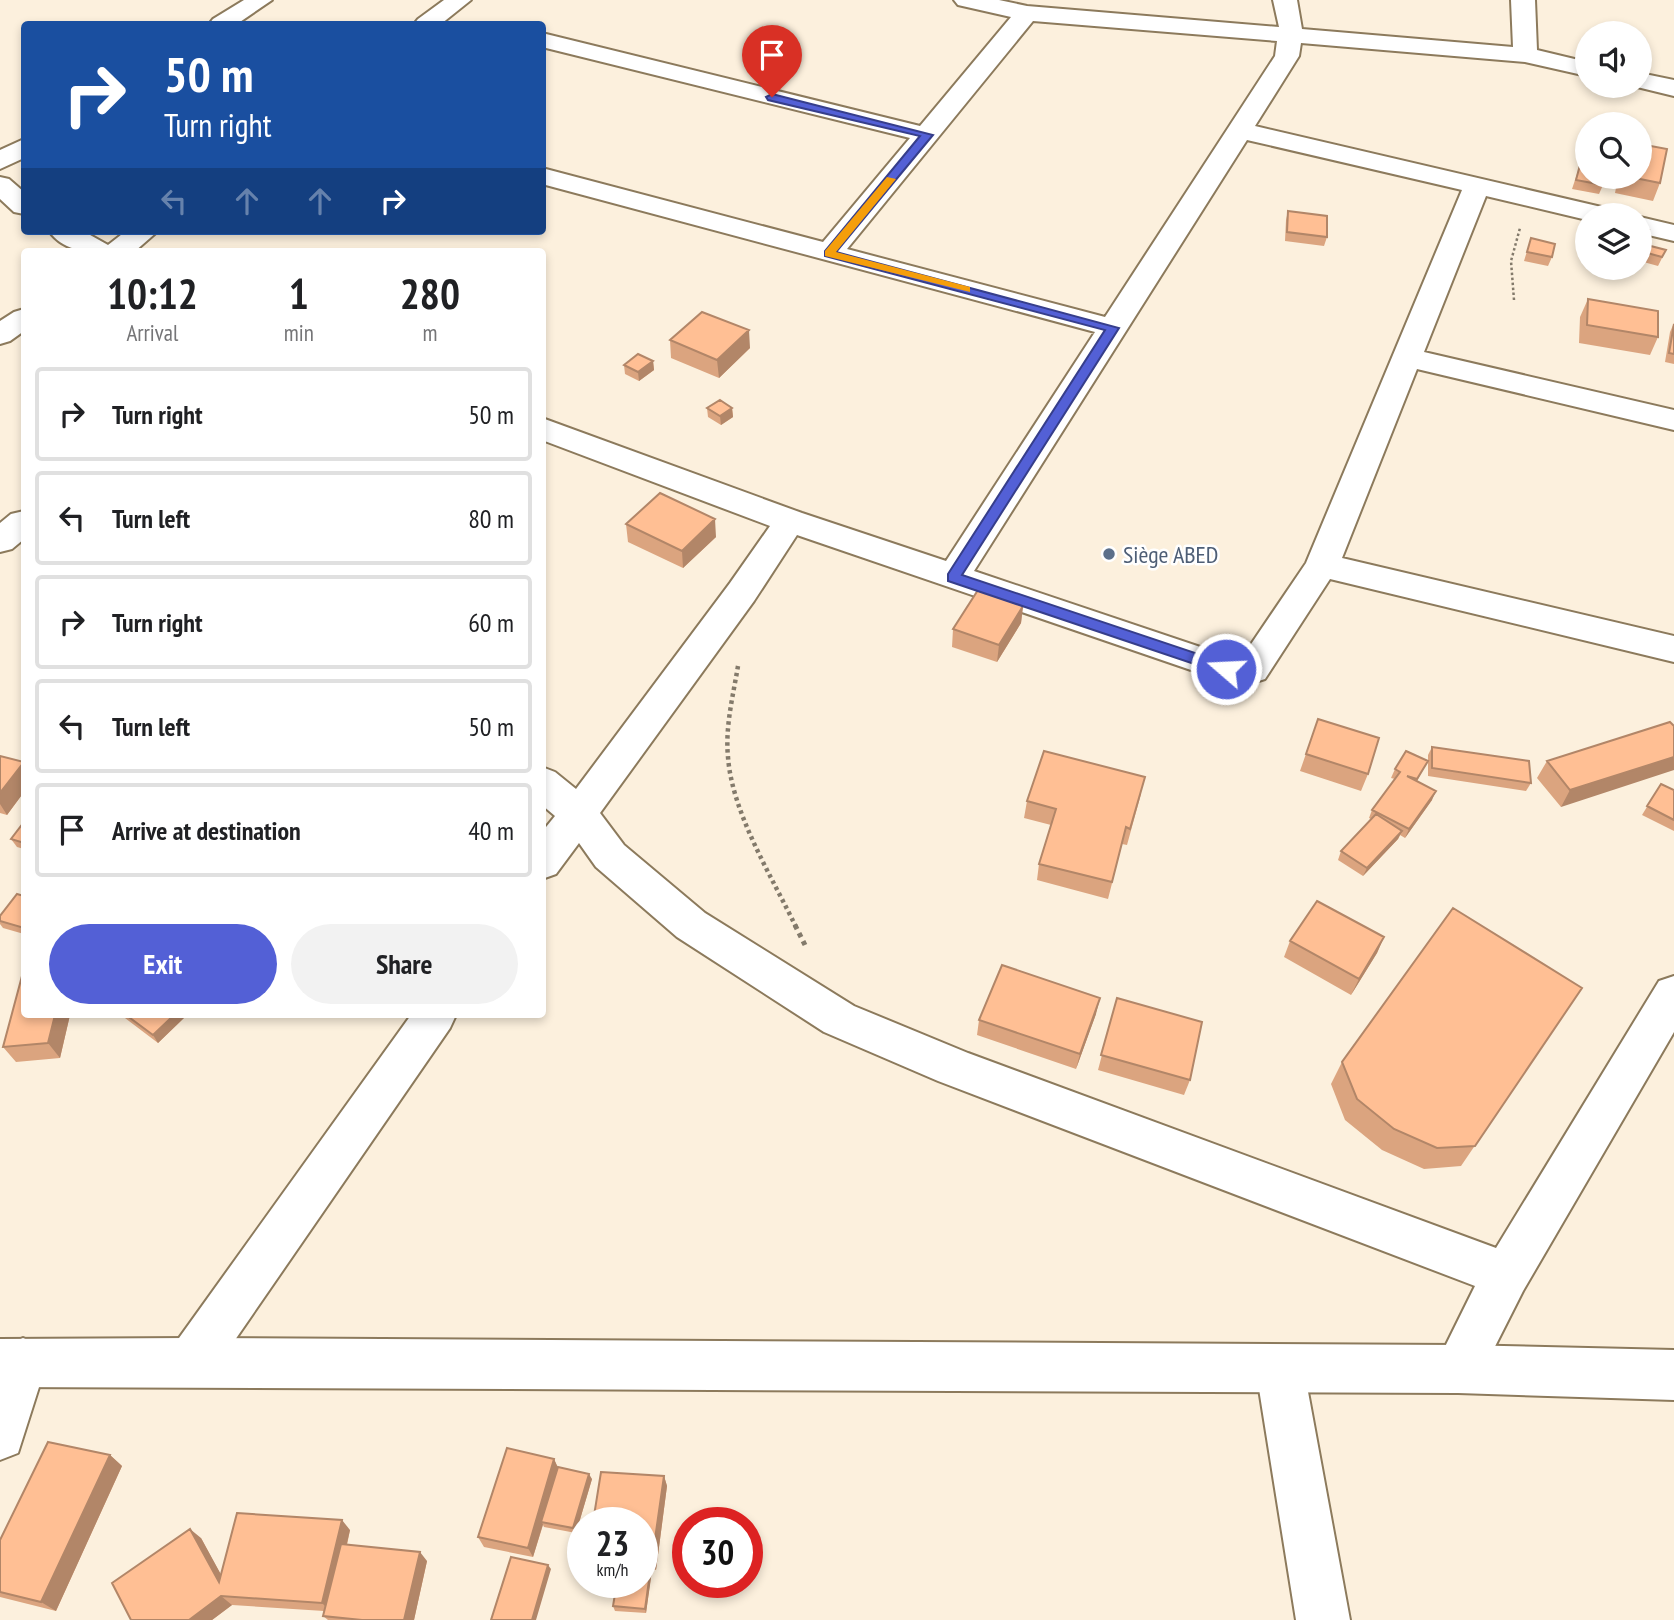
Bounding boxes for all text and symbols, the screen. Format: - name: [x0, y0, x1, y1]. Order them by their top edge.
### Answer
- map controls: [1575, 21, 1652, 280]
- button: sound: [1575, 21, 1652, 98]
- pin: [742, 25, 802, 97]
- icon: arrive: [753, 36, 791, 74]
- text: 50 m: [164, 42, 253, 106]
- icon: right: [49, 49, 140, 140]
- text: Turn right: [164, 104, 272, 146]
- button: search: [1575, 112, 1652, 189]
- icon: left: [155, 182, 193, 220]
- icon: ahead: [228, 182, 266, 220]
- icon: ahead: [301, 182, 339, 220]
- icon: right: [374, 182, 412, 220]
- button: layers: [1575, 203, 1652, 280]
- text: 10:12: [107, 266, 198, 321]
- text: 1: [289, 266, 309, 321]
- text: 280: [400, 266, 460, 321]
- text: Arrival: [126, 318, 178, 347]
- text: min: [284, 318, 314, 347]
- text: m: [422, 318, 437, 347]
- icon: right: [53, 395, 91, 433]
- text: Turn right: [112, 398, 203, 431]
- text: 50 m: [468, 398, 514, 431]
- icon: left: [53, 499, 91, 537]
- text: Turn left: [112, 502, 190, 535]
- text: 80 m: [468, 502, 514, 535]
- place label: Siège ABED: [1123, 539, 1218, 570]
- marker: Siège ABED: [1101, 546, 1117, 562]
- icon: right: [53, 603, 91, 641]
- text: Turn right: [112, 606, 203, 639]
- text: 60 m: [468, 606, 514, 639]
- position arrow: [1189, 632, 1263, 706]
- icon: left: [53, 707, 91, 745]
- text: Turn left: [112, 710, 190, 743]
- text: 50 m: [468, 710, 514, 743]
- icon: arrive: [53, 811, 91, 849]
- text: Arrive at destination: [112, 814, 301, 847]
- text: 40 m: [468, 814, 514, 847]
- button: Exit: [49, 924, 277, 1004]
- button: Share: [291, 924, 518, 1004]
- speed limit sign: 30: [672, 1507, 763, 1598]
- text: 23: [596, 1520, 629, 1566]
- text: km/h: [597, 1558, 628, 1581]

